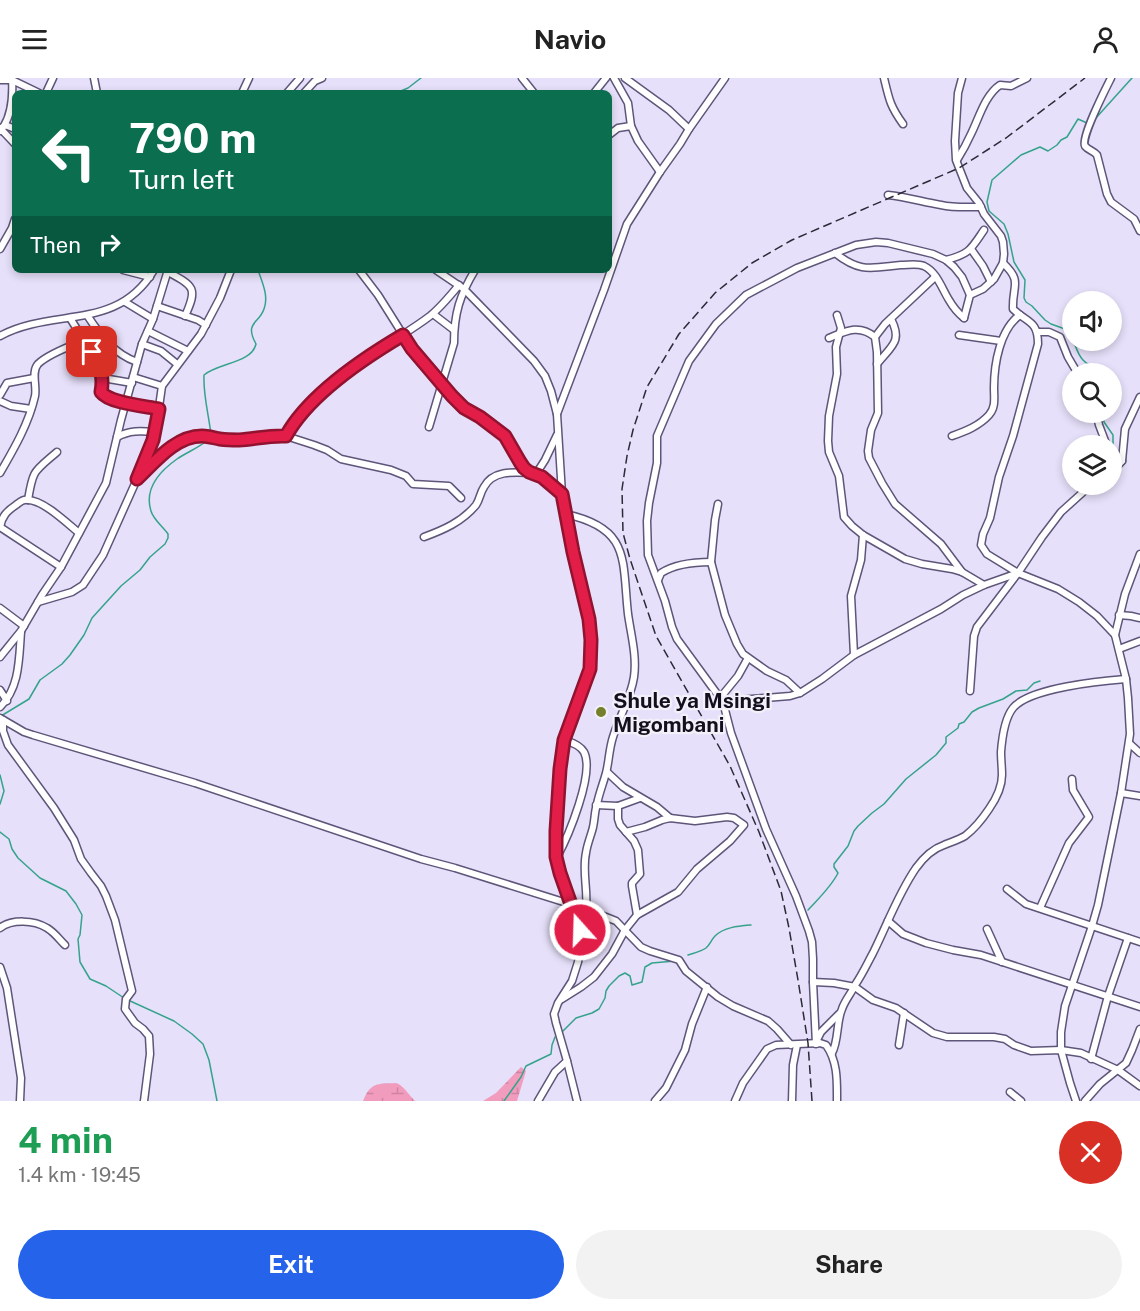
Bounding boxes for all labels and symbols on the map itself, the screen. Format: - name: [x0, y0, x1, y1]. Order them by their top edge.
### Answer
- pin: [66, 326, 117, 377]
- place label: Shule ya Msingi Migombani: [613, 688, 771, 737]
- marker: Shule ya Msingi Migombani: [594, 705, 608, 719]
- position arrow: [548, 898, 612, 962]

